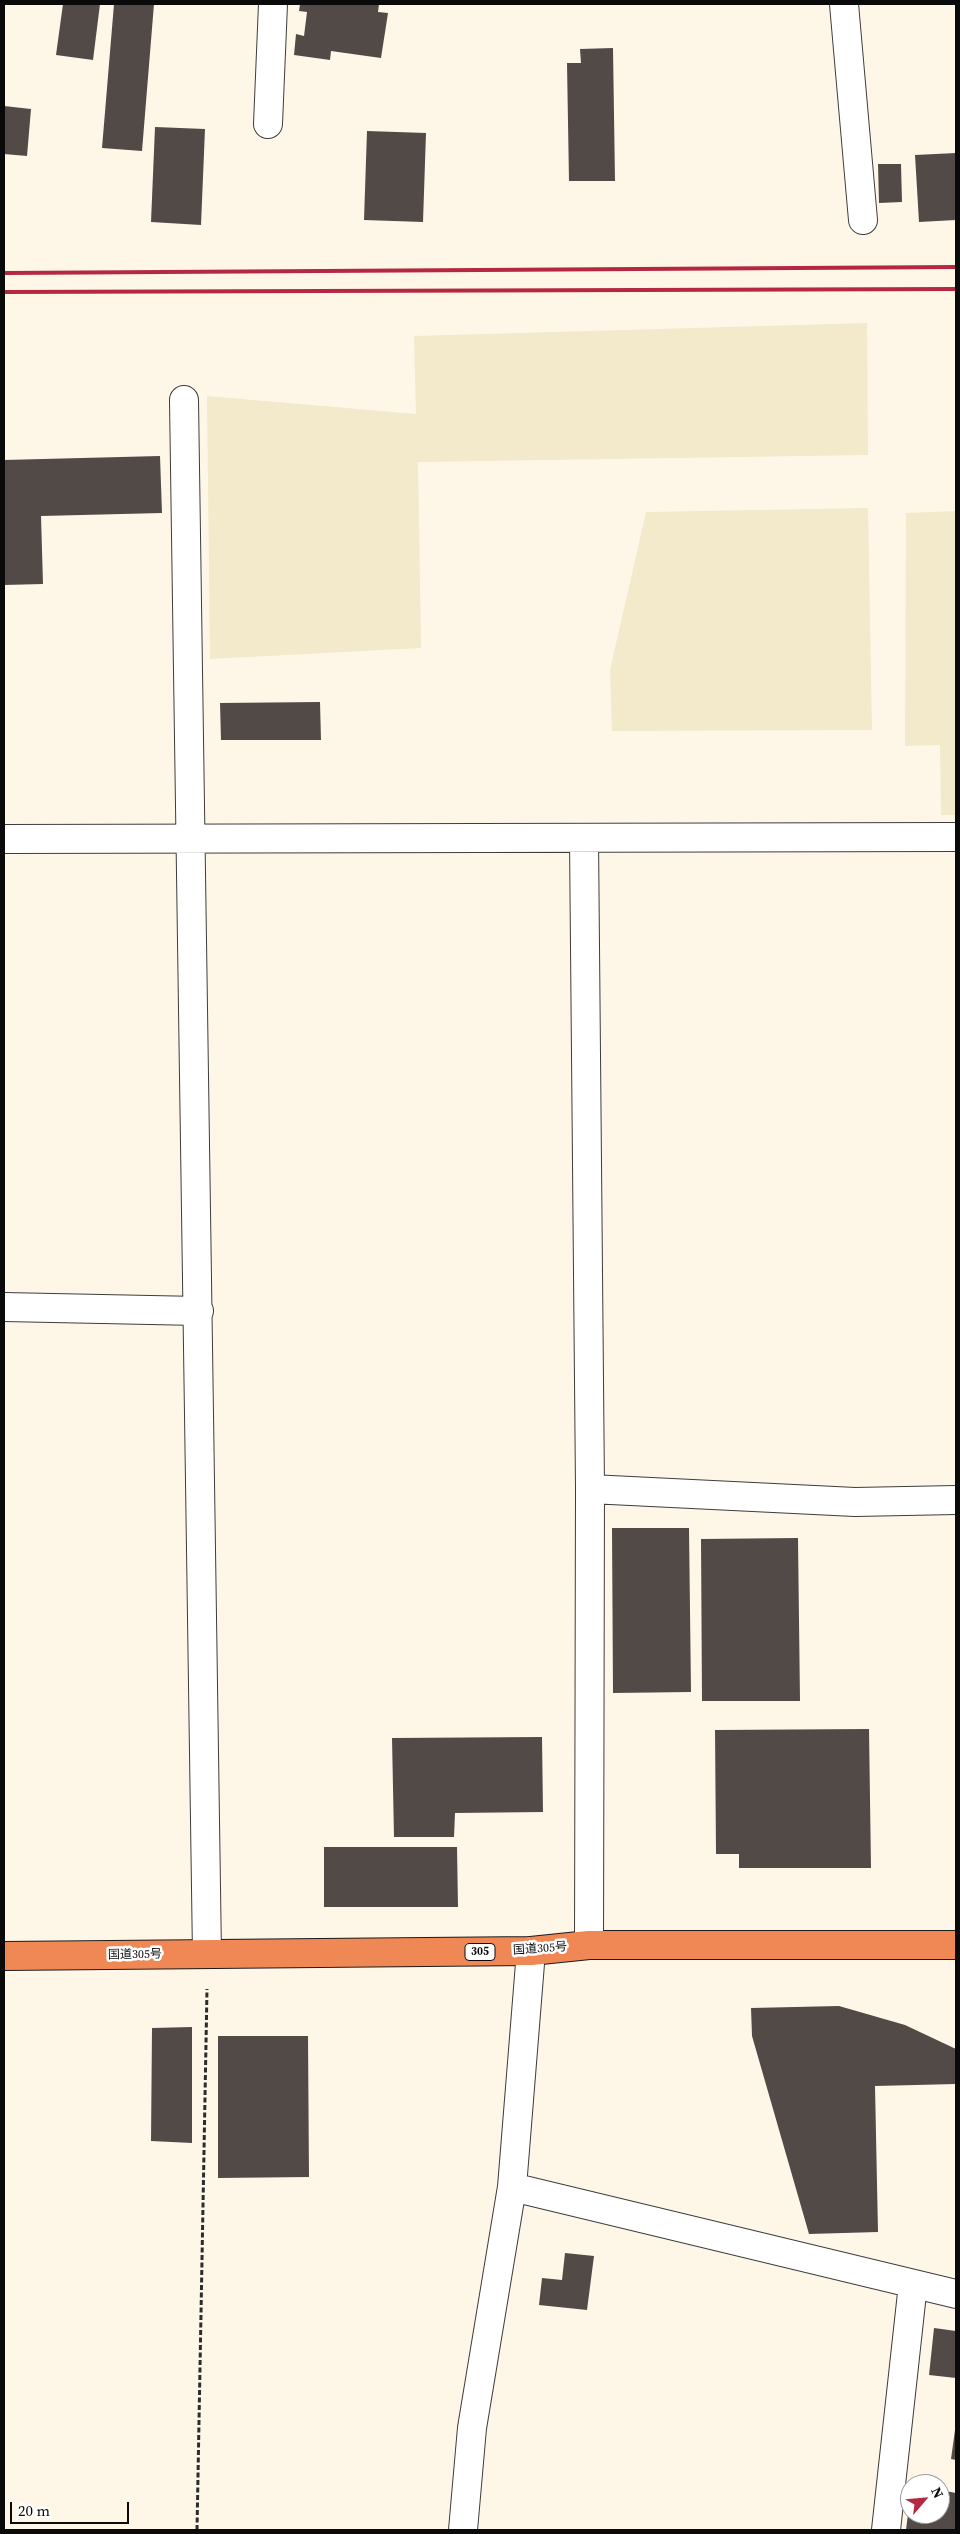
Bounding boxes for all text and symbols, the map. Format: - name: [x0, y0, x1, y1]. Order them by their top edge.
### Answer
- street label: 国道305号: [513, 1940, 567, 1958]
- road number: 305: [465, 1944, 495, 1960]
- street label: 国道305号: [108, 1947, 162, 1963]
- north arrow: [900, 2474, 950, 2524]
- text: N: [926, 2484, 949, 2502]
- scale bar: [12, 2492, 131, 2524]
- text: 20 m: [18, 2500, 50, 2521]

